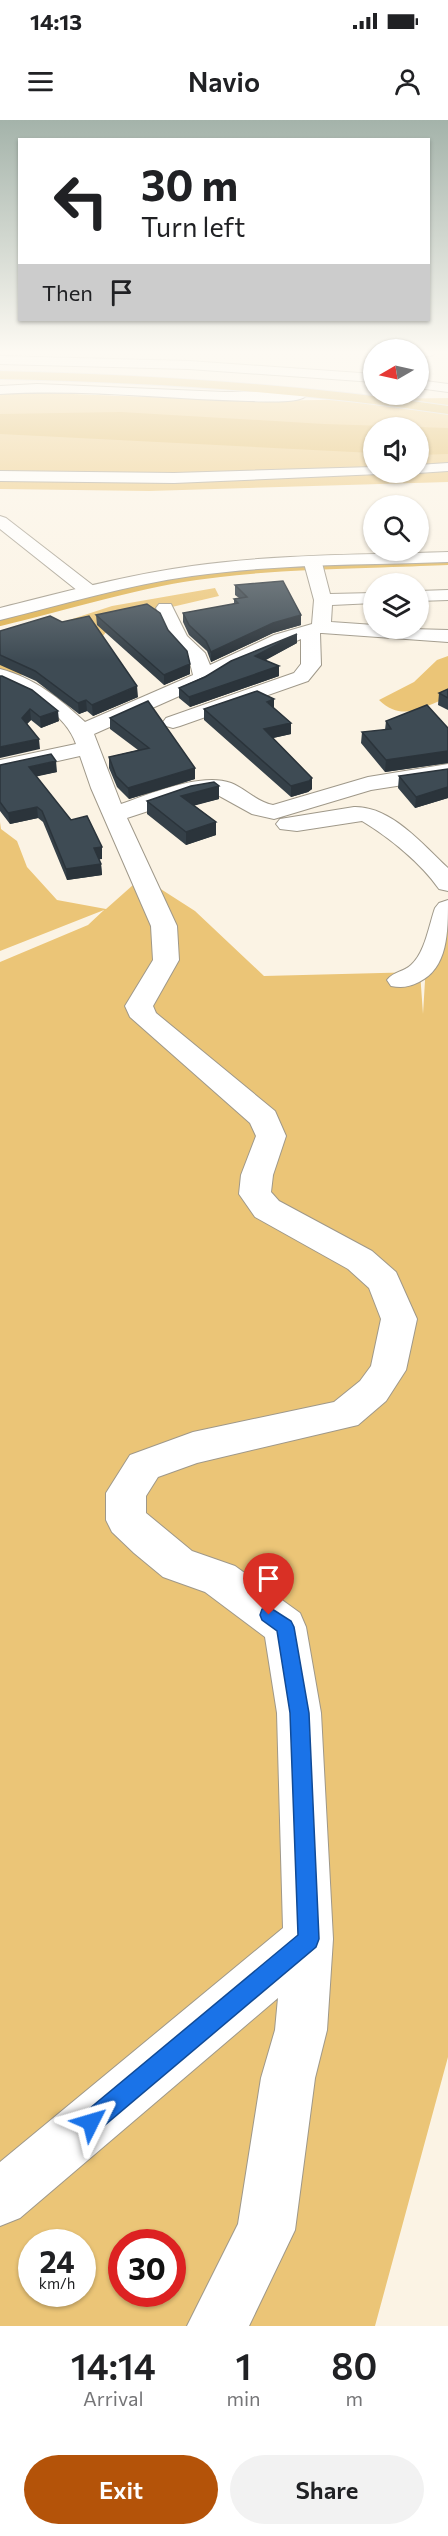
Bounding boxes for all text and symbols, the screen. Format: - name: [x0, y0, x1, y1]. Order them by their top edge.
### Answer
- text: 14:13: [30, 8, 82, 35]
- icon: menu: [24, 65, 57, 98]
- text: Navio: [188, 65, 260, 98]
- icon: person: [391, 65, 424, 98]
- text: 30 m: [141, 158, 238, 210]
- icon: left: [42, 162, 120, 240]
- text: Turn left: [141, 210, 245, 243]
- icon: arrive: [105, 276, 138, 309]
- text: Then: [42, 279, 93, 306]
- north arrow: [363, 339, 429, 405]
- map controls: [363, 339, 429, 639]
- button: sound: [363, 417, 429, 483]
- button: search: [363, 495, 429, 561]
- button: layers: [363, 573, 429, 639]
- pin: [243, 1553, 294, 1615]
- icon: arrive: [252, 1562, 285, 1595]
- position arrow: [59, 2090, 123, 2154]
- speed limit sign: 30: [108, 2229, 186, 2307]
- text: 24: [39, 2242, 75, 2279]
- text: km/h: [39, 2274, 75, 2292]
- text: 14:14: [71, 2343, 156, 2387]
- text: 1: [236, 2343, 252, 2387]
- text: 80: [331, 2343, 377, 2387]
- text: Arrival: [83, 2386, 144, 2410]
- text: min: [227, 2386, 261, 2410]
- text: m: [346, 2386, 363, 2410]
- button: Exit: [24, 2455, 218, 2524]
- button: Share: [230, 2455, 424, 2524]

